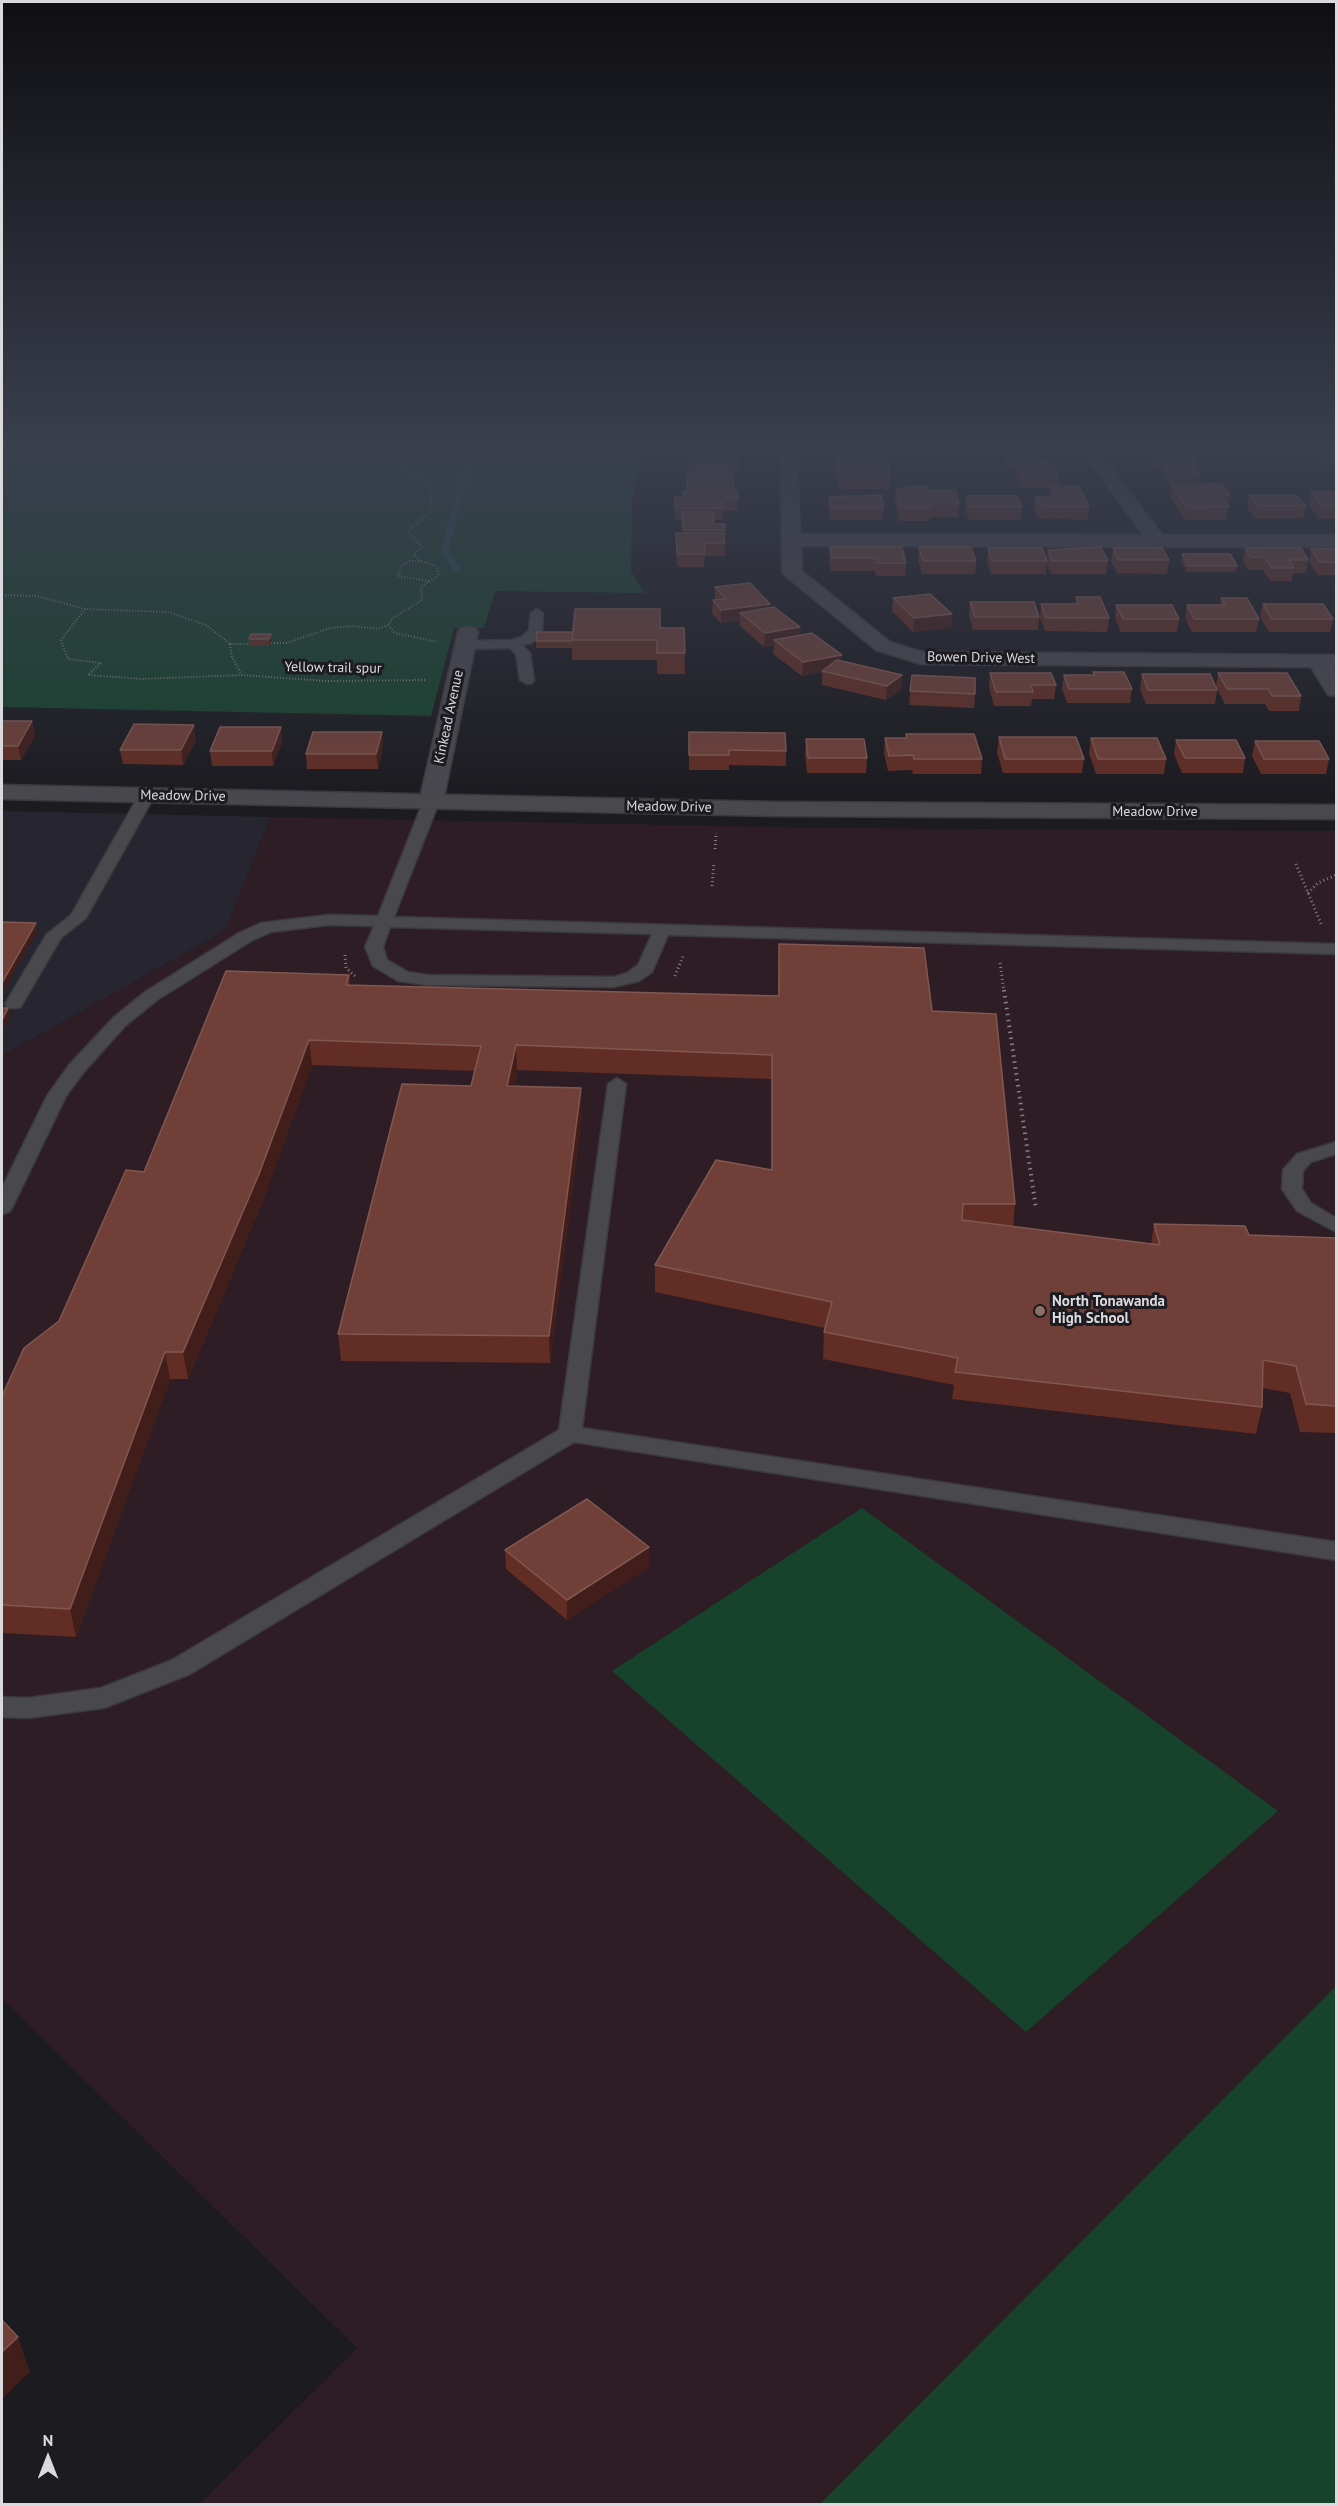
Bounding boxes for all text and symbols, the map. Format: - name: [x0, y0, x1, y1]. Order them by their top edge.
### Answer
- street label: Bowen Drive West: [927, 649, 1035, 667]
- street label: Yellow trail spur: [284, 659, 382, 677]
- street label: Kinkead Avenue: [431, 669, 467, 765]
- street label: Meadow Drive: [140, 787, 226, 805]
- street label: Meadow Drive: [626, 798, 712, 816]
- street label: Meadow Drive: [1112, 804, 1198, 820]
- place label: North Tonawanda High School: [1052, 1293, 1165, 1328]
- marker: North Tonawanda High School: [1033, 1304, 1047, 1318]
- north arrow: [18, 2428, 78, 2488]
- text: N: [43, 2430, 53, 2450]

